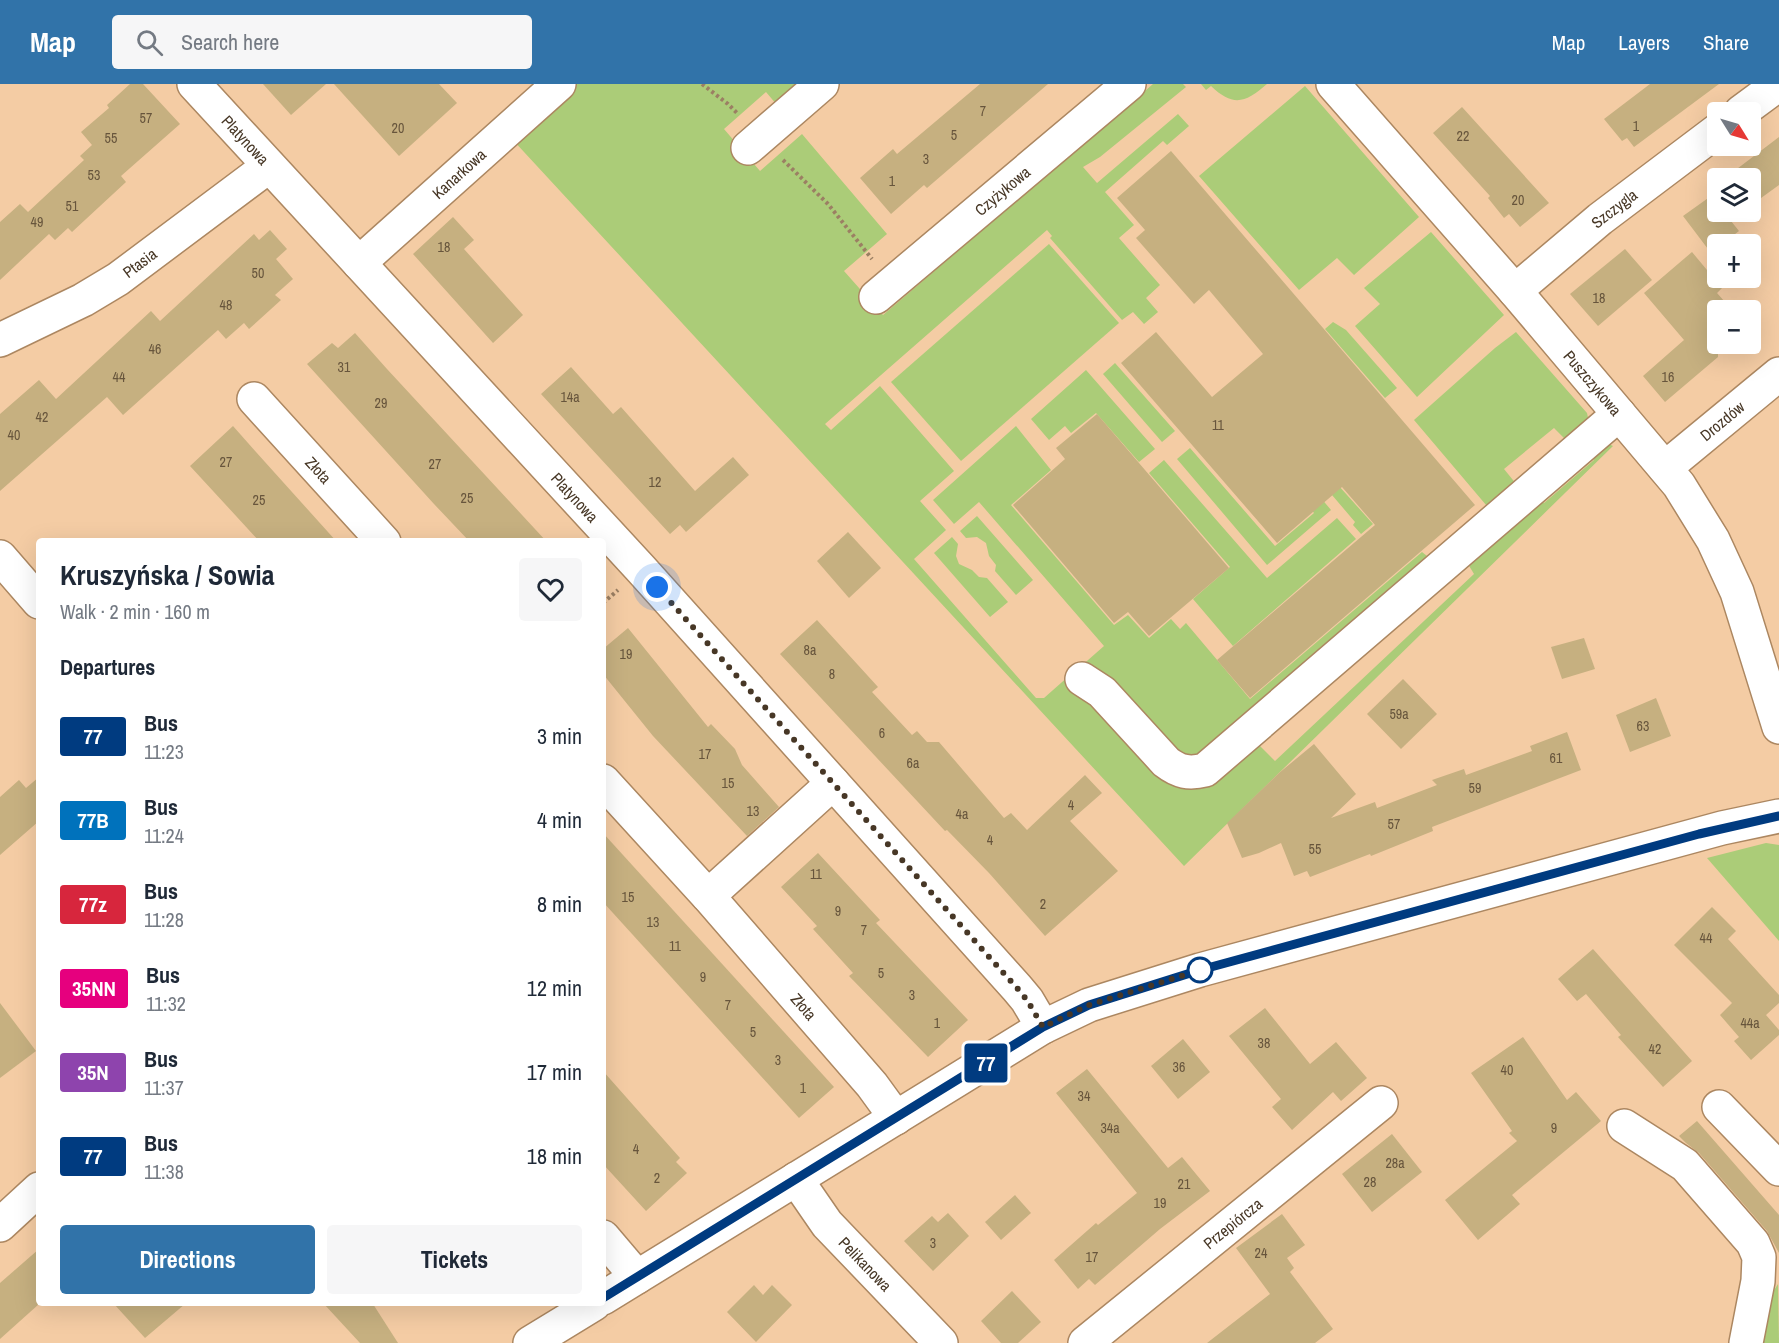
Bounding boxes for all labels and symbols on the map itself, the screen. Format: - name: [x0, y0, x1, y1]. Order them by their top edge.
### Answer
- house number: 7: [980, 102, 986, 120]
- north arrow: [1707, 102, 1761, 156]
- house number: 57: [140, 109, 152, 127]
- street label: Platynowa: [217, 110, 275, 170]
- house number: 1: [1633, 117, 1640, 135]
- house number: 20: [392, 119, 404, 137]
- house number: 5: [951, 126, 957, 144]
- house number: 22: [1457, 127, 1469, 145]
- house number: 55: [105, 129, 117, 147]
- street label: Kanarkowa: [427, 143, 491, 204]
- house number: 3: [923, 150, 929, 168]
- street label: Czyżykowa: [970, 160, 1035, 221]
- house number: 53: [88, 166, 100, 184]
- house number: 1: [889, 172, 896, 190]
- street label: Szczygla: [1586, 183, 1642, 233]
- house number: 20: [1512, 191, 1524, 209]
- house number: 51: [66, 197, 79, 215]
- house number: 49: [31, 213, 43, 231]
- house number: 18: [438, 238, 450, 256]
- street label: Ptasia: [118, 242, 162, 283]
- house number: 50: [252, 264, 264, 282]
- house number: 18: [1593, 289, 1605, 307]
- house number: 48: [220, 296, 232, 314]
- house number: 46: [149, 340, 161, 358]
- street label: Puszczykowa: [1559, 345, 1627, 421]
- house number: 31: [338, 358, 351, 376]
- house number: 44: [113, 368, 126, 386]
- house number: 16: [1662, 368, 1674, 386]
- house number: 14a: [560, 388, 580, 406]
- house number: 29: [375, 394, 387, 412]
- street label: Drozdów: [1695, 396, 1749, 446]
- house number: 42: [36, 408, 48, 426]
- house number: 11: [1212, 416, 1225, 434]
- house number: 40: [8, 426, 20, 444]
- street label: Złota: [301, 452, 337, 489]
- house number: 27: [220, 453, 232, 471]
- house number: 27: [429, 455, 441, 473]
- street label: Platynowa: [546, 468, 604, 527]
- house number: 12: [649, 473, 661, 491]
- house number: 25: [461, 489, 473, 507]
- house number: 25: [253, 491, 265, 509]
- your location: [642, 572, 672, 602]
- house number: 8a: [804, 641, 817, 659]
- house number: 19: [620, 645, 632, 663]
- house number: 8: [829, 665, 835, 683]
- house number: 59a: [1389, 705, 1409, 723]
- house number: 63: [1637, 717, 1649, 735]
- house number: 6: [879, 724, 885, 742]
- house number: 17: [699, 745, 711, 763]
- house number: 61: [1550, 749, 1563, 767]
- house number: 6a: [907, 754, 920, 772]
- house number: 15: [722, 774, 734, 792]
- house number: 59: [1469, 779, 1481, 797]
- house number: 4: [1068, 796, 1075, 814]
- house number: 13: [747, 802, 759, 820]
- house number: 4a: [956, 805, 969, 823]
- house number: 57: [1388, 815, 1400, 833]
- house number: 4: [987, 831, 994, 849]
- house number: 55: [1309, 840, 1321, 858]
- house number: 11: [810, 865, 823, 883]
- house number: 15: [622, 888, 634, 906]
- house number: 2: [1040, 895, 1046, 913]
- house number: 9: [835, 902, 841, 920]
- house number: 13: [647, 913, 659, 931]
- house number: 7: [861, 921, 867, 939]
- house number: 44: [1700, 929, 1713, 947]
- house number: 11: [669, 937, 682, 955]
- unlabelled marker: [1187, 957, 1213, 983]
- house number: 5: [878, 964, 884, 982]
- house number: 9: [700, 968, 706, 986]
- house number: 3: [909, 986, 915, 1004]
- street label: Złota: [786, 988, 822, 1025]
- house number: 7: [725, 996, 731, 1014]
- house number: 1: [934, 1014, 941, 1032]
- house number: 44a: [1740, 1014, 1760, 1032]
- house number: 5: [750, 1023, 756, 1041]
- house number: 38: [1258, 1034, 1270, 1052]
- house number: 42: [1649, 1040, 1661, 1058]
- line badge: 77: [959, 1044, 1013, 1082]
- house number: 3: [775, 1051, 781, 1069]
- house number: 36: [1173, 1058, 1185, 1076]
- house number: 40: [1501, 1061, 1513, 1079]
- house number: 1: [800, 1079, 807, 1097]
- house number: 34: [1078, 1087, 1091, 1105]
- house number: 34a: [1100, 1119, 1120, 1137]
- house number: 9: [1551, 1119, 1557, 1137]
- house number: 4: [633, 1140, 640, 1158]
- house number: 28a: [1385, 1154, 1405, 1172]
- house number: 2: [654, 1169, 660, 1187]
- house number: 28: [1364, 1173, 1376, 1191]
- house number: 21: [1178, 1175, 1191, 1193]
- street label: Przepiórcza: [1198, 1192, 1267, 1254]
- house number: 19: [1154, 1194, 1166, 1212]
- street label: Pelikanowa: [834, 1232, 897, 1297]
- house number: 3: [930, 1234, 936, 1252]
- house number: 24: [1255, 1244, 1268, 1262]
- house number: 17: [1086, 1248, 1098, 1266]

